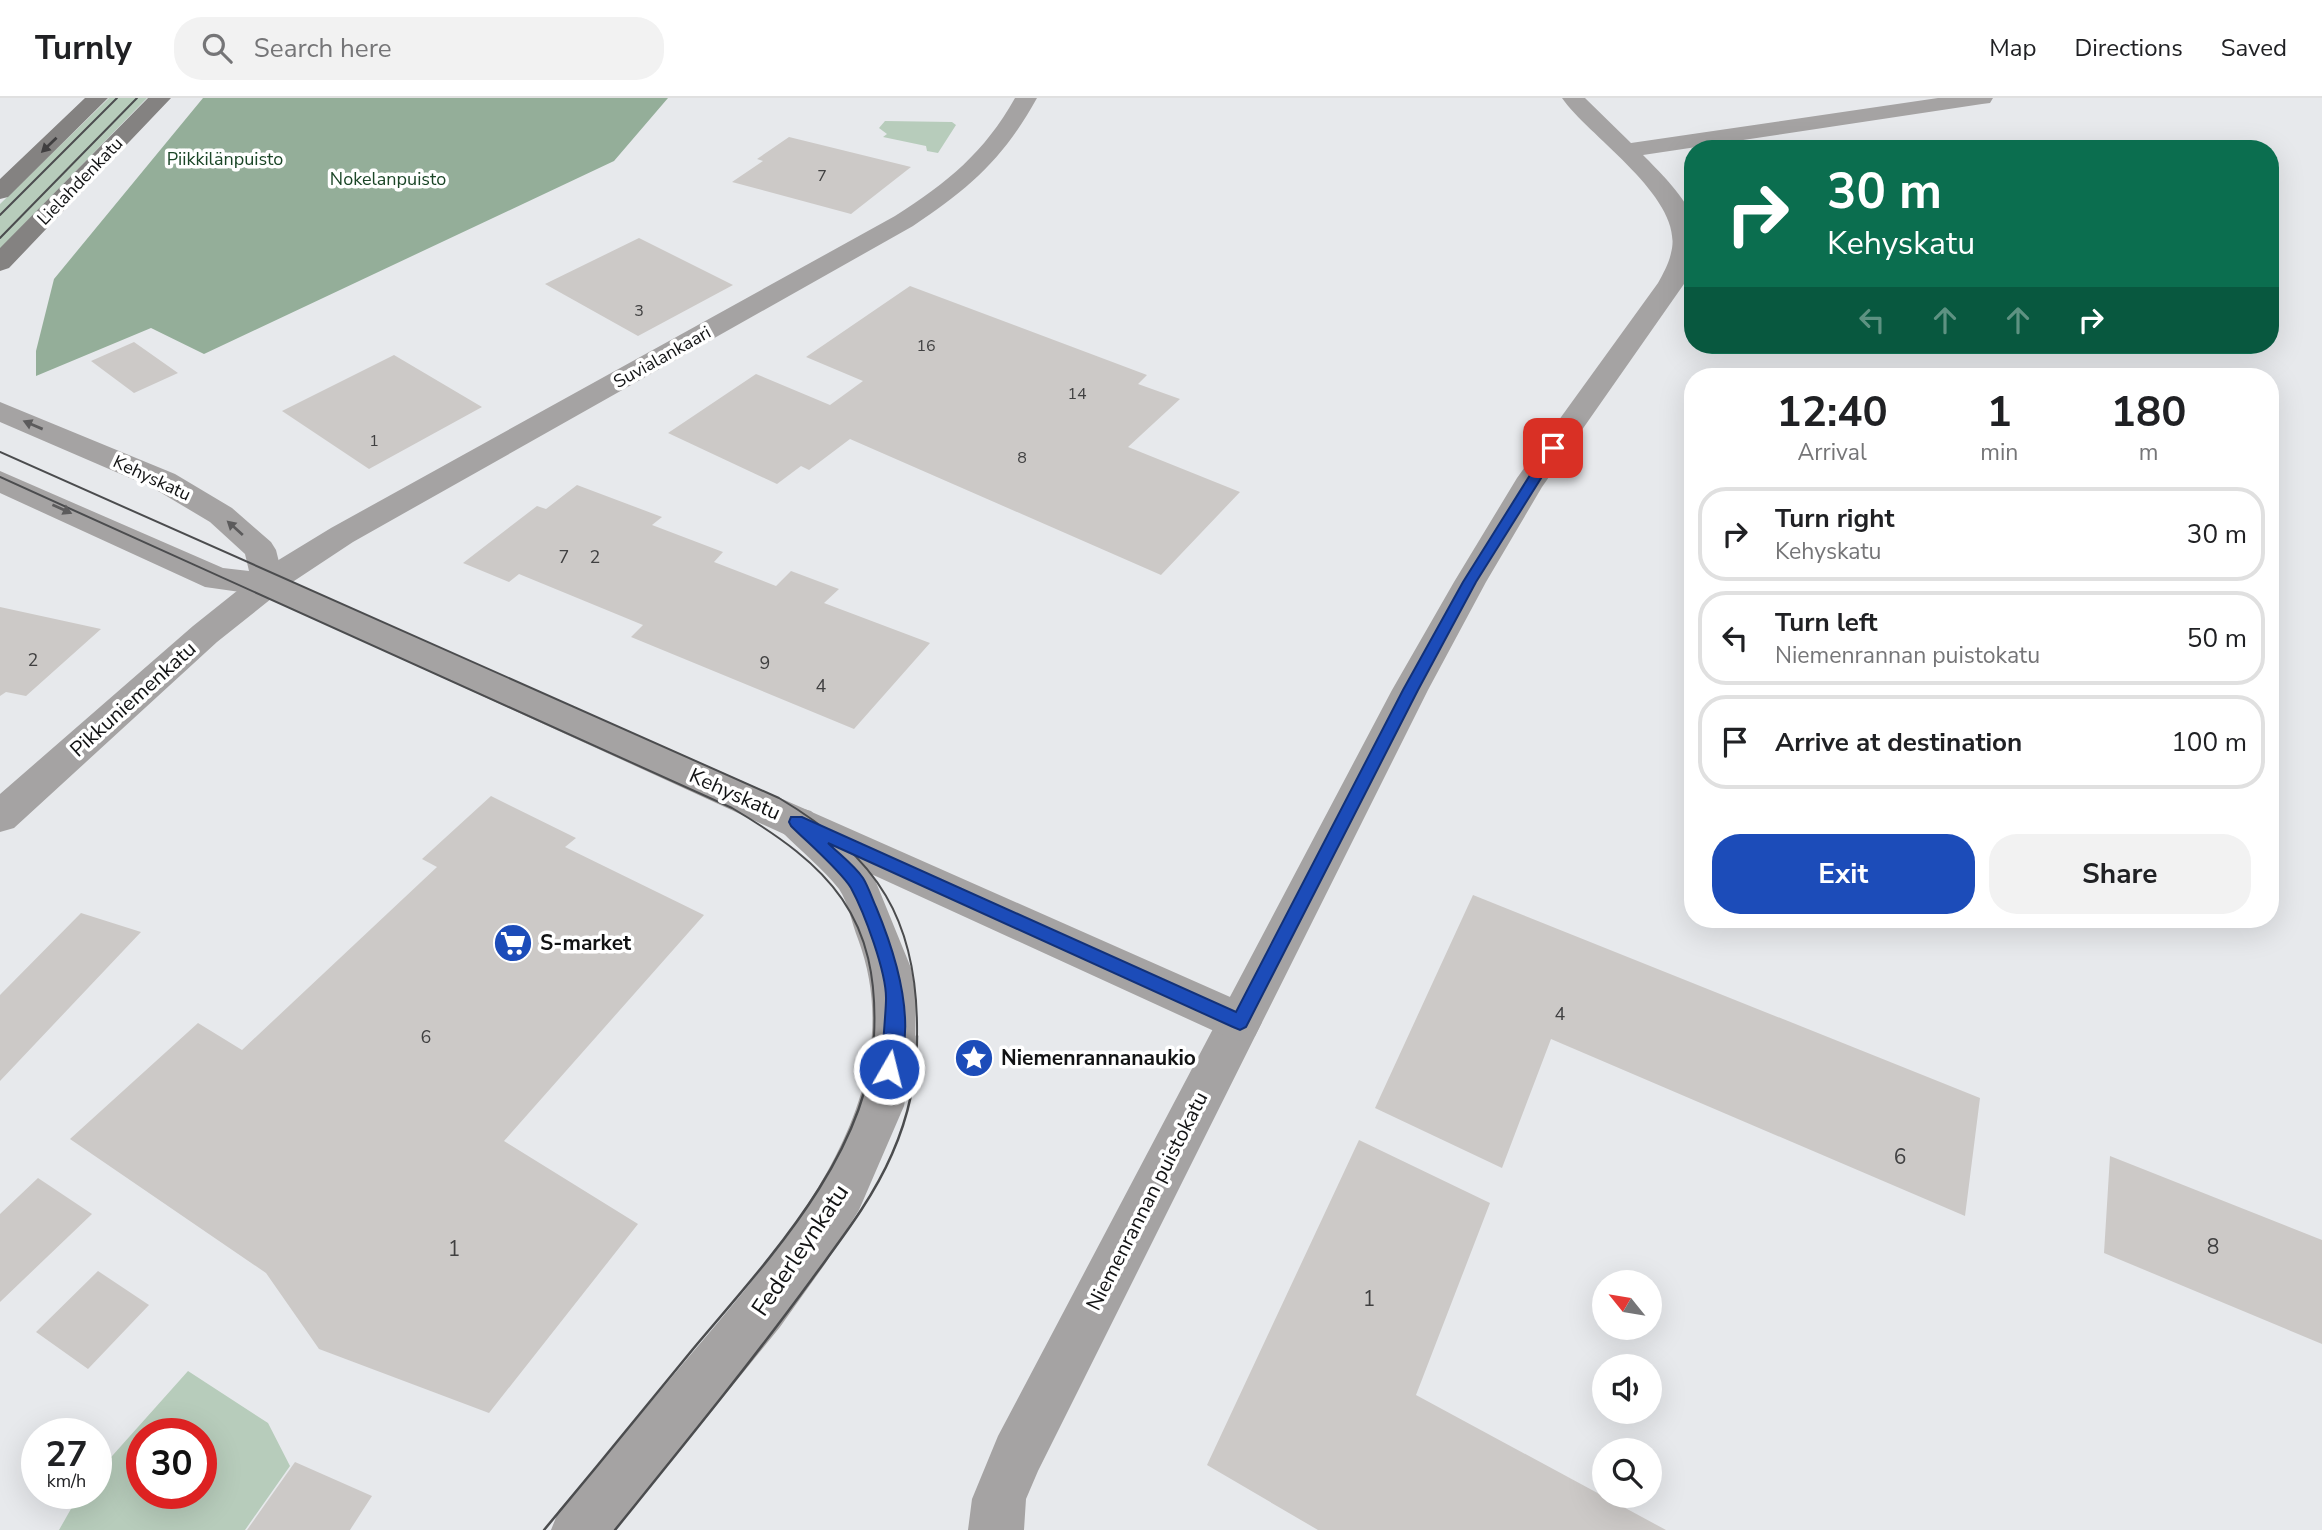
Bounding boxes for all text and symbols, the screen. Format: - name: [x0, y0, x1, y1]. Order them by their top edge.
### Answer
- search box: [174, 17, 664, 80]
- text: Turnly: [35, 26, 132, 71]
- icon: search: [198, 29, 236, 67]
- text: Search here: [254, 31, 392, 66]
- text: Map: [1989, 32, 2036, 64]
- text: Directions: [2074, 32, 2183, 64]
- text: Saved: [2221, 32, 2287, 64]
- street label: Lielahdenkatu: [32, 132, 128, 230]
- one-way arrow: [41, 137, 58, 153]
- park label: Piikkilänpuisto: [167, 147, 283, 171]
- text: 30 m: [1827, 158, 1942, 225]
- house number: 7: [817, 165, 827, 187]
- park label: Nokelanpuisto: [330, 167, 446, 191]
- icon: right: [1712, 168, 1803, 259]
- text: Kehyskatu: [1827, 222, 1975, 265]
- house number: 3: [634, 300, 644, 322]
- icon: left: [1853, 301, 1891, 339]
- icon: ahead: [1926, 301, 1964, 339]
- icon: ahead: [1999, 301, 2037, 339]
- icon: right: [2072, 301, 2110, 339]
- street label: Suvialankaari: [609, 320, 715, 394]
- house number: 16: [916, 335, 936, 357]
- house number: 14: [1067, 383, 1087, 405]
- text: 12:40: [1777, 384, 1888, 441]
- text: 1: [1987, 384, 2012, 441]
- text: 180: [2111, 384, 2186, 441]
- pin: [1523, 418, 1583, 478]
- one-way arrow: [23, 419, 44, 430]
- icon: arrive: [1534, 429, 1572, 467]
- house number: 1: [369, 430, 379, 452]
- text: Arrival: [1798, 437, 1867, 468]
- text: min: [1980, 437, 2018, 468]
- text: m: [2139, 437, 2159, 468]
- house number: 8: [1017, 447, 1027, 469]
- street label: Kehyskatu: [109, 450, 195, 506]
- text: Turn right: [1775, 501, 1894, 536]
- one-way arrow: [52, 503, 72, 515]
- icon: right: [1716, 515, 1754, 553]
- text: 30 m: [2187, 517, 2247, 552]
- one-way arrow: [226, 520, 244, 536]
- text: Kehyskatu: [1775, 536, 1881, 567]
- house number: 7: [559, 545, 569, 569]
- house number: 2: [590, 545, 600, 569]
- text: Turn left: [1775, 605, 1878, 640]
- icon: left: [1716, 619, 1754, 657]
- text: 50 m: [2187, 621, 2247, 656]
- street label: Pikkuniemenkatu: [64, 635, 202, 763]
- text: Niemenrannan puistokatu: [1775, 640, 2040, 671]
- house number: 2: [28, 648, 38, 672]
- house number: 9: [760, 651, 770, 675]
- house number: 4: [816, 674, 827, 698]
- icon: arrive: [1716, 723, 1754, 761]
- text: Arrive at destination: [1775, 725, 2022, 760]
- text: 100 m: [2171, 725, 2247, 760]
- street label: Kehyskatu: [685, 761, 785, 827]
- button: Exit: [1712, 834, 1975, 914]
- button: Share: [1989, 834, 2251, 914]
- supermarket icon: S-market: [492, 922, 534, 964]
- place label: S-market: [540, 929, 632, 957]
- house number: 4: [1555, 1002, 1566, 1026]
- house number: 6: [421, 1025, 431, 1049]
- position arrow: [852, 1032, 926, 1106]
- place icon: Niemenrannanaukio: [953, 1037, 995, 1079]
- place label: Niemenrannanaukio: [1001, 1044, 1196, 1072]
- street label: Niemenrannan puistokatu: [1080, 1087, 1214, 1315]
- house number: 6: [1894, 1143, 1906, 1171]
- street label: Federleynkatu: [744, 1178, 856, 1322]
- house number: 8: [2207, 1233, 2219, 1261]
- house number: 1: [448, 1235, 460, 1263]
- north arrow: [1592, 1270, 1662, 1340]
- map controls: [1592, 1270, 1662, 1508]
- house number: 1: [1363, 1285, 1375, 1313]
- button: sound: [1592, 1354, 1662, 1424]
- speed limit sign: 30: [126, 1418, 217, 1509]
- text: 27: [45, 1431, 88, 1478]
- button: search: [1592, 1438, 1662, 1508]
- text: km/h: [47, 1469, 86, 1493]

